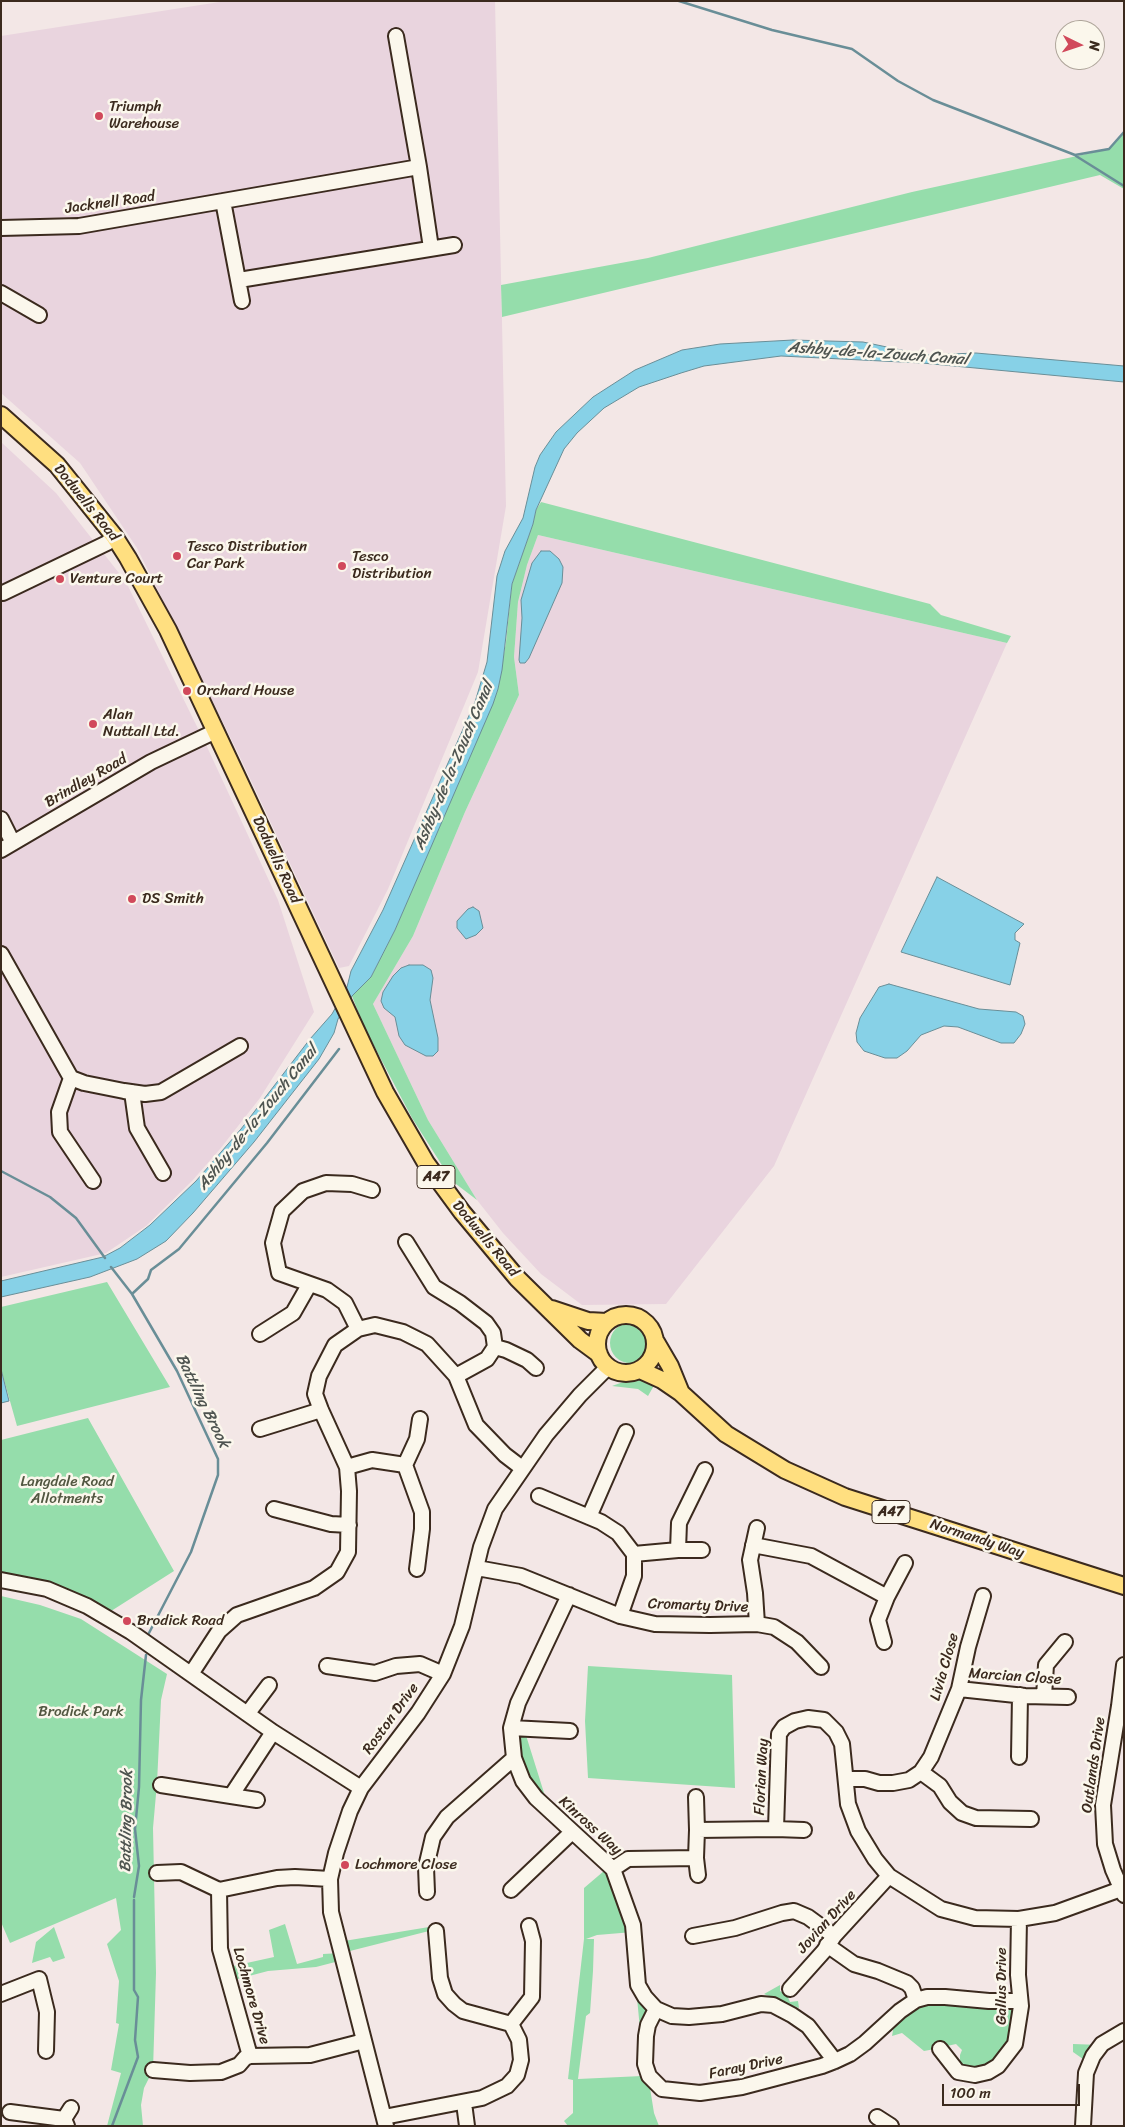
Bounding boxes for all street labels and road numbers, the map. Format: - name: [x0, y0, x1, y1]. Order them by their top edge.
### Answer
- street label: Jacknell Road: [64, 188, 156, 218]
- street label: Dodwells Road: [49, 461, 123, 545]
- street label: Brindley Road: [42, 750, 130, 812]
- street label: Dodwells Road: [248, 814, 304, 906]
- road number: A47: [417, 1166, 455, 1188]
- street label: Dodwells Road: [448, 1197, 522, 1281]
- road number: A47: [872, 1500, 910, 1524]
- street label: Normandy Way: [928, 1515, 1026, 1563]
- street label: Cromarty Drive: [647, 1595, 749, 1617]
- street label: Livia Close: [927, 1631, 963, 1703]
- street label: Marcian Close: [968, 1665, 1062, 1689]
- street label: Roston Drive: [359, 1680, 423, 1758]
- street label: Outlands Drive: [1078, 1716, 1110, 1814]
- street label: Florian Way: [751, 1738, 773, 1816]
- street label: Kinross Way: [555, 1793, 625, 1859]
- street label: Jovian Drive: [794, 1887, 860, 1957]
- street label: Lochmore Drive: [229, 1945, 273, 2047]
- street label: Gallus Drive: [993, 1947, 1011, 2025]
- street label: Faray Drive: [707, 2050, 785, 2084]

